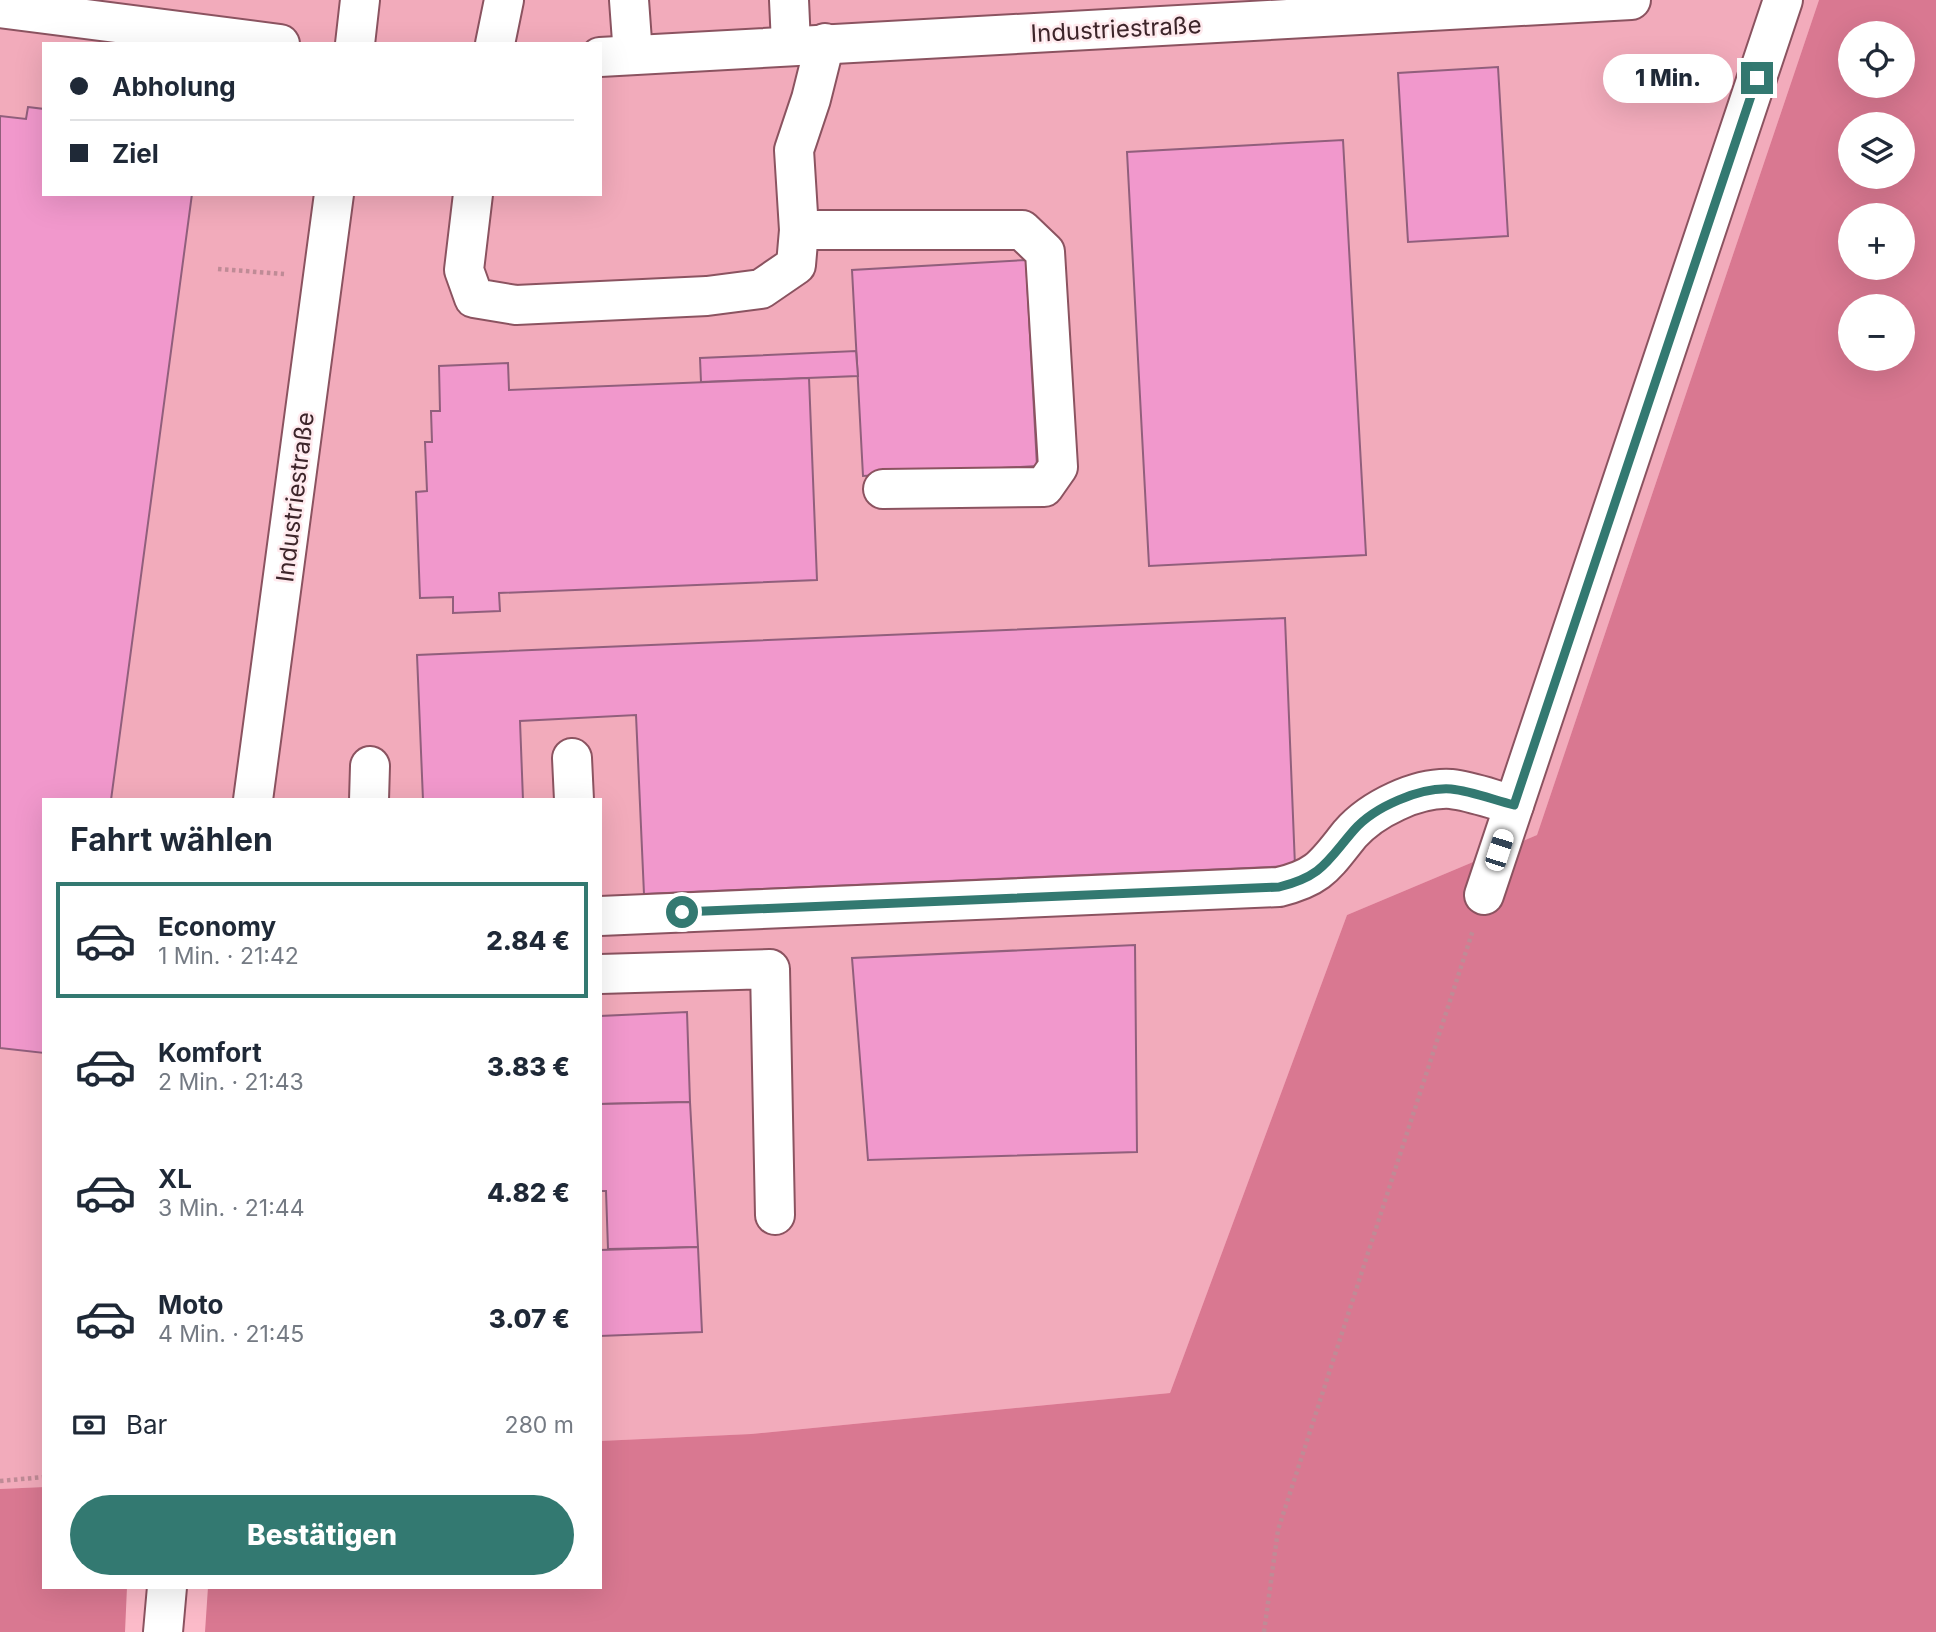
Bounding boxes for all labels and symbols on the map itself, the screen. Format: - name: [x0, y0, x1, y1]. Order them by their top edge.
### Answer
- street label: Industriestraße: [1030, 10, 1202, 48]
- callout: 1 Min.: [1603, 54, 1732, 102]
- route end: [1741, 62, 1773, 94]
- street label: Industriestraße: [270, 410, 320, 584]
- car: [1483, 827, 1516, 873]
- route start: [666, 896, 698, 928]

